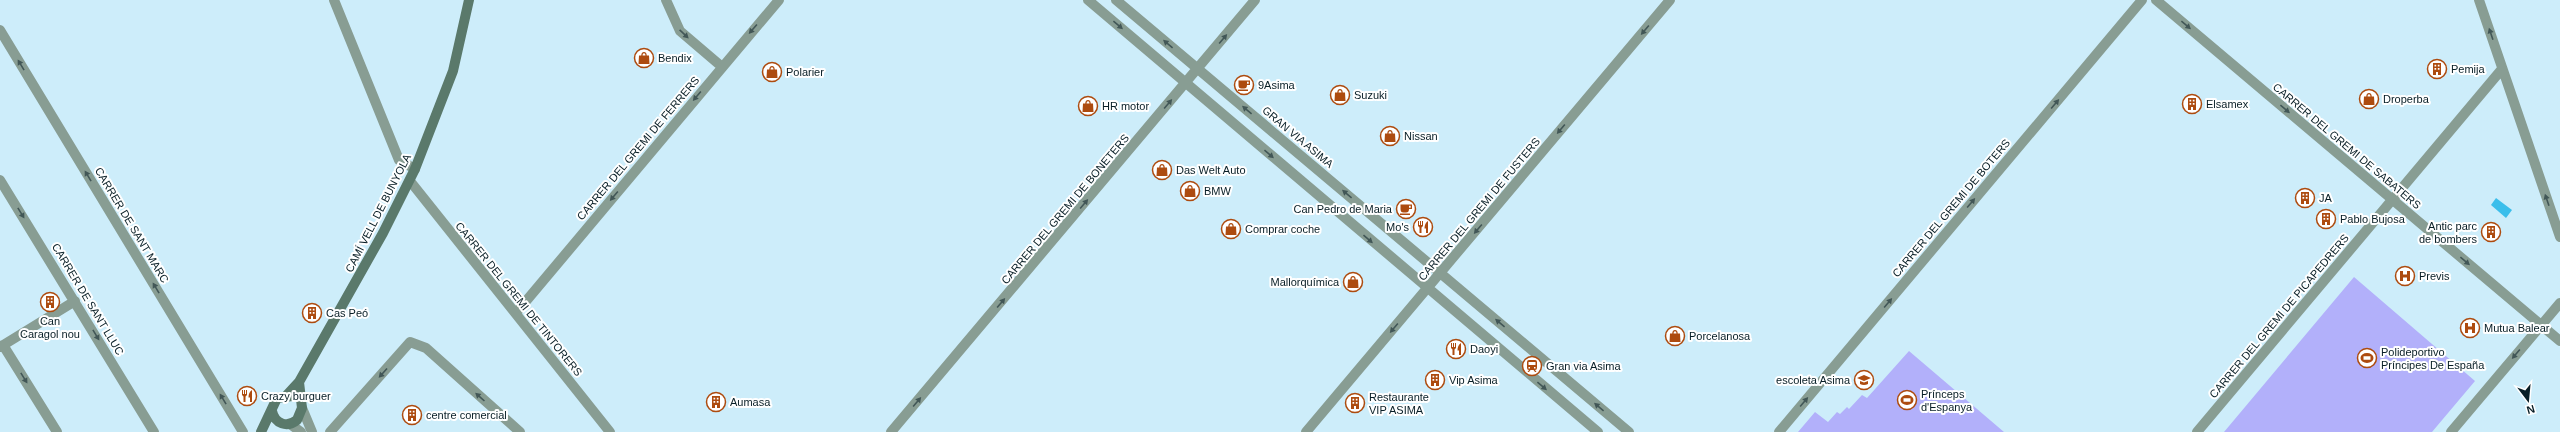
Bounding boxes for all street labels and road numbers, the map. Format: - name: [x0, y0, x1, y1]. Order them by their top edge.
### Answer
- street label: CARRER DEL GREMI DE FERRERS: [574, 74, 702, 222]
- street label: CARRER DEL GREMI DE SABATERS: [2271, 81, 2423, 211]
- street label: GRAN VIA ASIMA: [1260, 104, 1336, 171]
- street label: CARRER DEL GREMI DE BONETERS: [999, 132, 1131, 286]
- street label: CARRER DEL GREMI DE FUSTERS: [1416, 135, 1542, 283]
- street label: CARRER DEL GREMI DE BOTERS: [1890, 137, 2012, 279]
- street label: CAMÍ VELL DE BUNYOLA: [343, 151, 413, 274]
- street label: CARRER DE SANT MARC: [93, 165, 171, 285]
- street label: CARRER DEL GREMI DE TINTORERS: [453, 220, 585, 378]
- street label: CARRER DEL GREMI DE PICAPEDRERS: [2207, 232, 2351, 400]
- street label: CARRER DE SANT LLUC: [50, 241, 126, 357]

